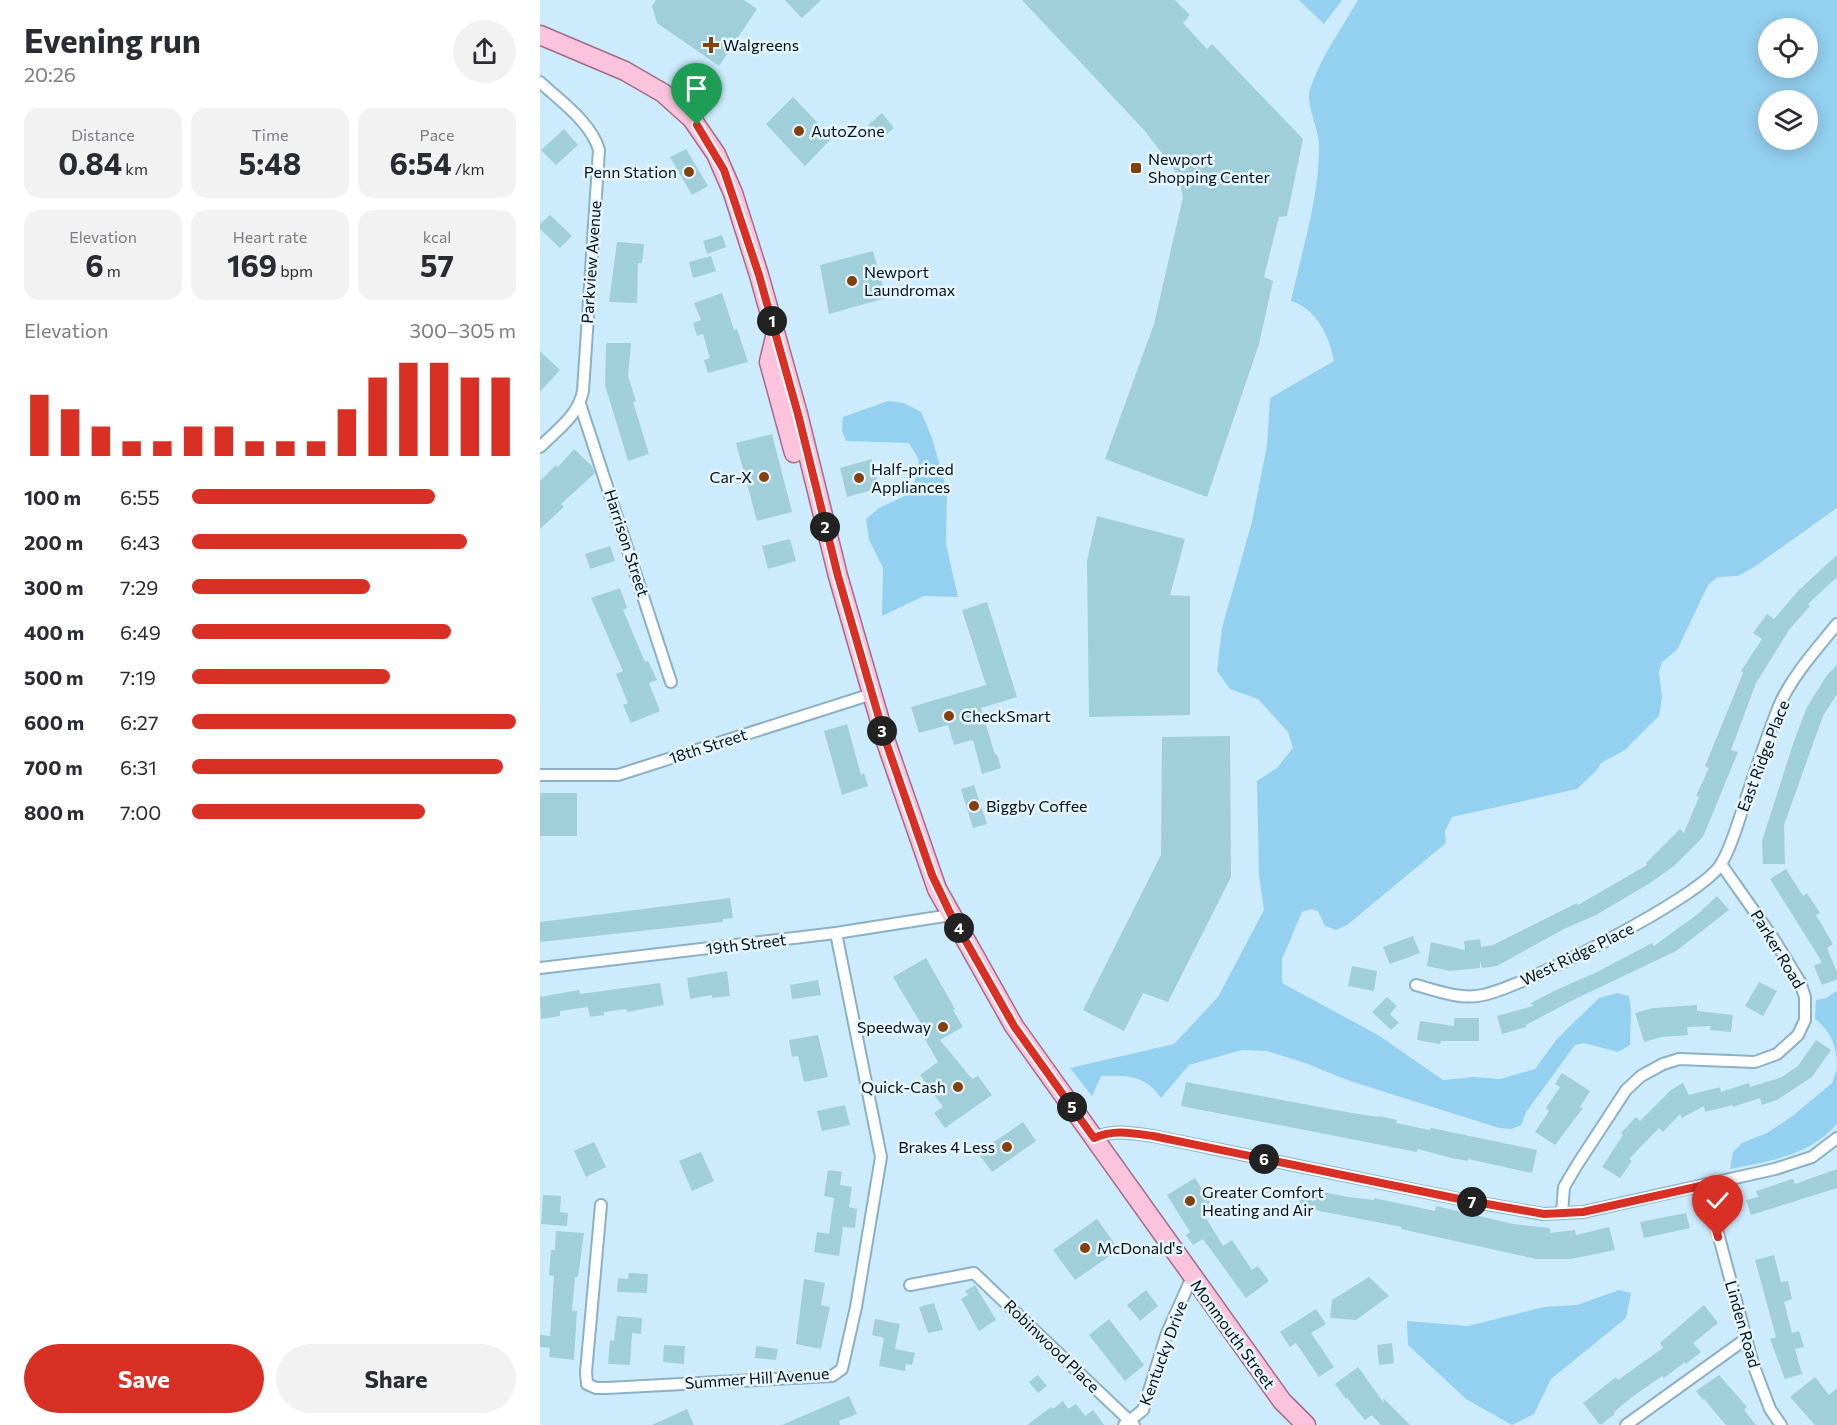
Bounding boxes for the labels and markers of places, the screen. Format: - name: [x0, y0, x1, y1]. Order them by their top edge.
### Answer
- place label: Walgreens: [723, 35, 799, 54]
- marker: Walgreens: [704, 38, 718, 52]
- pin: [671, 63, 722, 125]
- place label: AutoZone: [811, 121, 885, 140]
- marker: AutoZone: [792, 124, 806, 138]
- place label: Newport Shopping Center: [1148, 149, 1271, 186]
- marker: Newport Shopping Center: [1129, 161, 1143, 175]
- place label: Penn Station: [584, 162, 677, 181]
- marker: Penn Station: [682, 165, 696, 179]
- place label: Newport Laundromax: [864, 262, 956, 299]
- marker: Newport Laundromax: [845, 274, 859, 288]
- pin: 1: [757, 306, 787, 336]
- place label: Half-priced Appliances: [871, 459, 954, 496]
- place label: Car-X: [709, 467, 752, 486]
- marker: Car-X: [757, 470, 771, 484]
- marker: Half-priced Appliances: [852, 471, 866, 485]
- pin: 2: [810, 512, 840, 542]
- place label: CheckSmart: [961, 706, 1051, 725]
- marker: CheckSmart: [942, 709, 956, 723]
- pin: 3: [867, 716, 897, 746]
- place label: Biggby Coffee: [986, 796, 1088, 815]
- marker: Biggby Coffee: [967, 799, 981, 813]
- pin: 4: [944, 913, 974, 943]
- place label: Speedway: [857, 1017, 931, 1036]
- marker: Speedway: [936, 1020, 950, 1034]
- place label: Quick-Cash: [861, 1077, 946, 1096]
- marker: Quick-Cash: [951, 1080, 965, 1094]
- pin: 5: [1057, 1092, 1087, 1122]
- place label: Brakes 4 Less: [898, 1137, 995, 1156]
- marker: Brakes 4 Less: [1000, 1140, 1014, 1154]
- pin: 6: [1249, 1144, 1279, 1174]
- pin: [1692, 1175, 1743, 1237]
- place label: Greater Comfort Heating and Air: [1202, 1182, 1324, 1219]
- pin: 7: [1457, 1187, 1487, 1217]
- marker: Greater Comfort Heating and Air: [1183, 1194, 1197, 1208]
- place label: McDonald's: [1097, 1238, 1183, 1257]
- marker: McDonald's: [1078, 1241, 1092, 1255]

